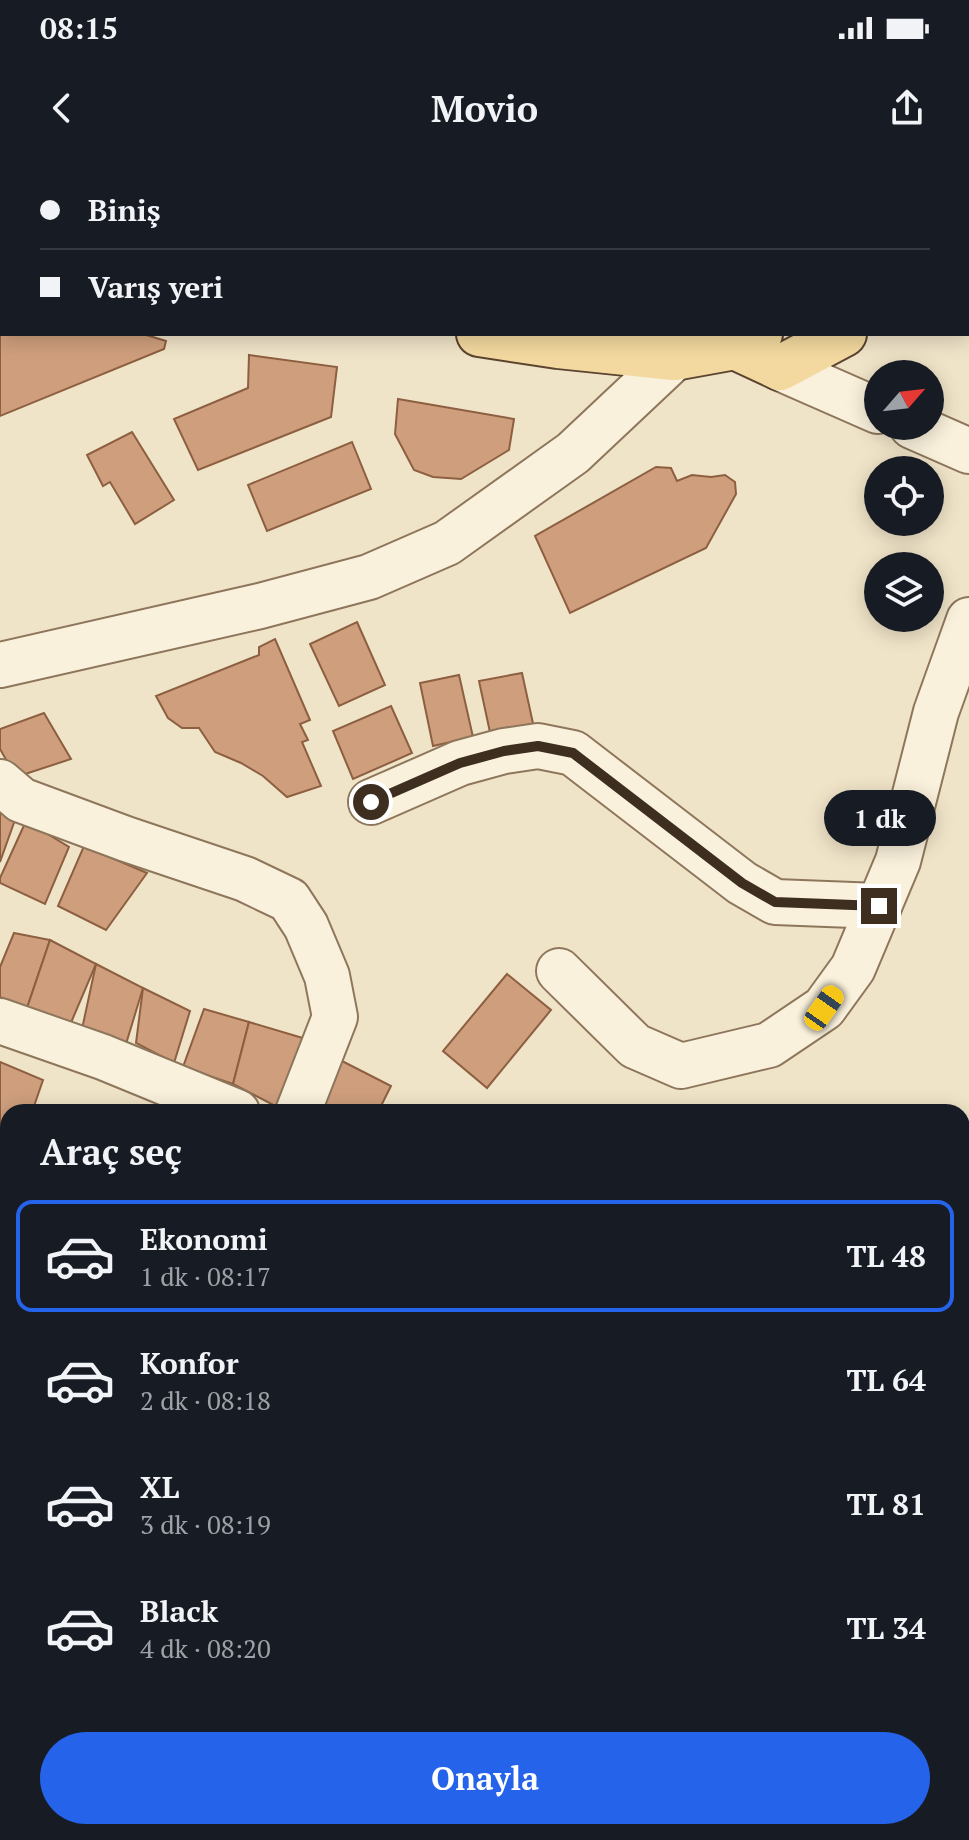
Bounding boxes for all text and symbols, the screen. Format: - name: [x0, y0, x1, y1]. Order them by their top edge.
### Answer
- text: 08:15: [40, 8, 118, 48]
- text: Movio: [431, 85, 538, 132]
- icon: back: [40, 86, 84, 130]
- icon: share: [885, 86, 929, 130]
- text: Biniş: [88, 190, 161, 230]
- text: Varış yeri: [88, 267, 223, 307]
- north arrow: [864, 360, 944, 440]
- map controls: [864, 360, 944, 632]
- button: locate: [864, 456, 944, 536]
- button: layers: [864, 552, 944, 632]
- route start: [353, 784, 389, 820]
- callout: 1 dk: [823, 790, 935, 846]
- text: 1 dk: [854, 801, 906, 835]
- route end: [861, 888, 897, 924]
- car: [800, 981, 848, 1035]
- text: Araç seç: [40, 1128, 182, 1175]
- text: Ekonomi: [140, 1219, 268, 1259]
- icon: car: [44, 1220, 116, 1292]
- text: TL 48: [847, 1236, 926, 1276]
- text: 1 dk · 08:17: [140, 1259, 271, 1293]
- text: Konfor: [140, 1343, 239, 1383]
- icon: car: [44, 1344, 116, 1416]
- text: TL 64: [847, 1360, 926, 1400]
- text: 2 dk · 08:18: [140, 1383, 271, 1417]
- text: XL: [140, 1467, 179, 1507]
- icon: car: [44, 1468, 116, 1540]
- text: TL 81: [847, 1484, 926, 1524]
- text: 3 dk · 08:19: [140, 1507, 271, 1541]
- text: Black: [140, 1591, 218, 1631]
- icon: car: [44, 1592, 116, 1664]
- text: TL 34: [847, 1608, 926, 1648]
- text: 4 dk · 08:20: [140, 1631, 271, 1665]
- button: Onayla: [40, 1732, 930, 1824]

